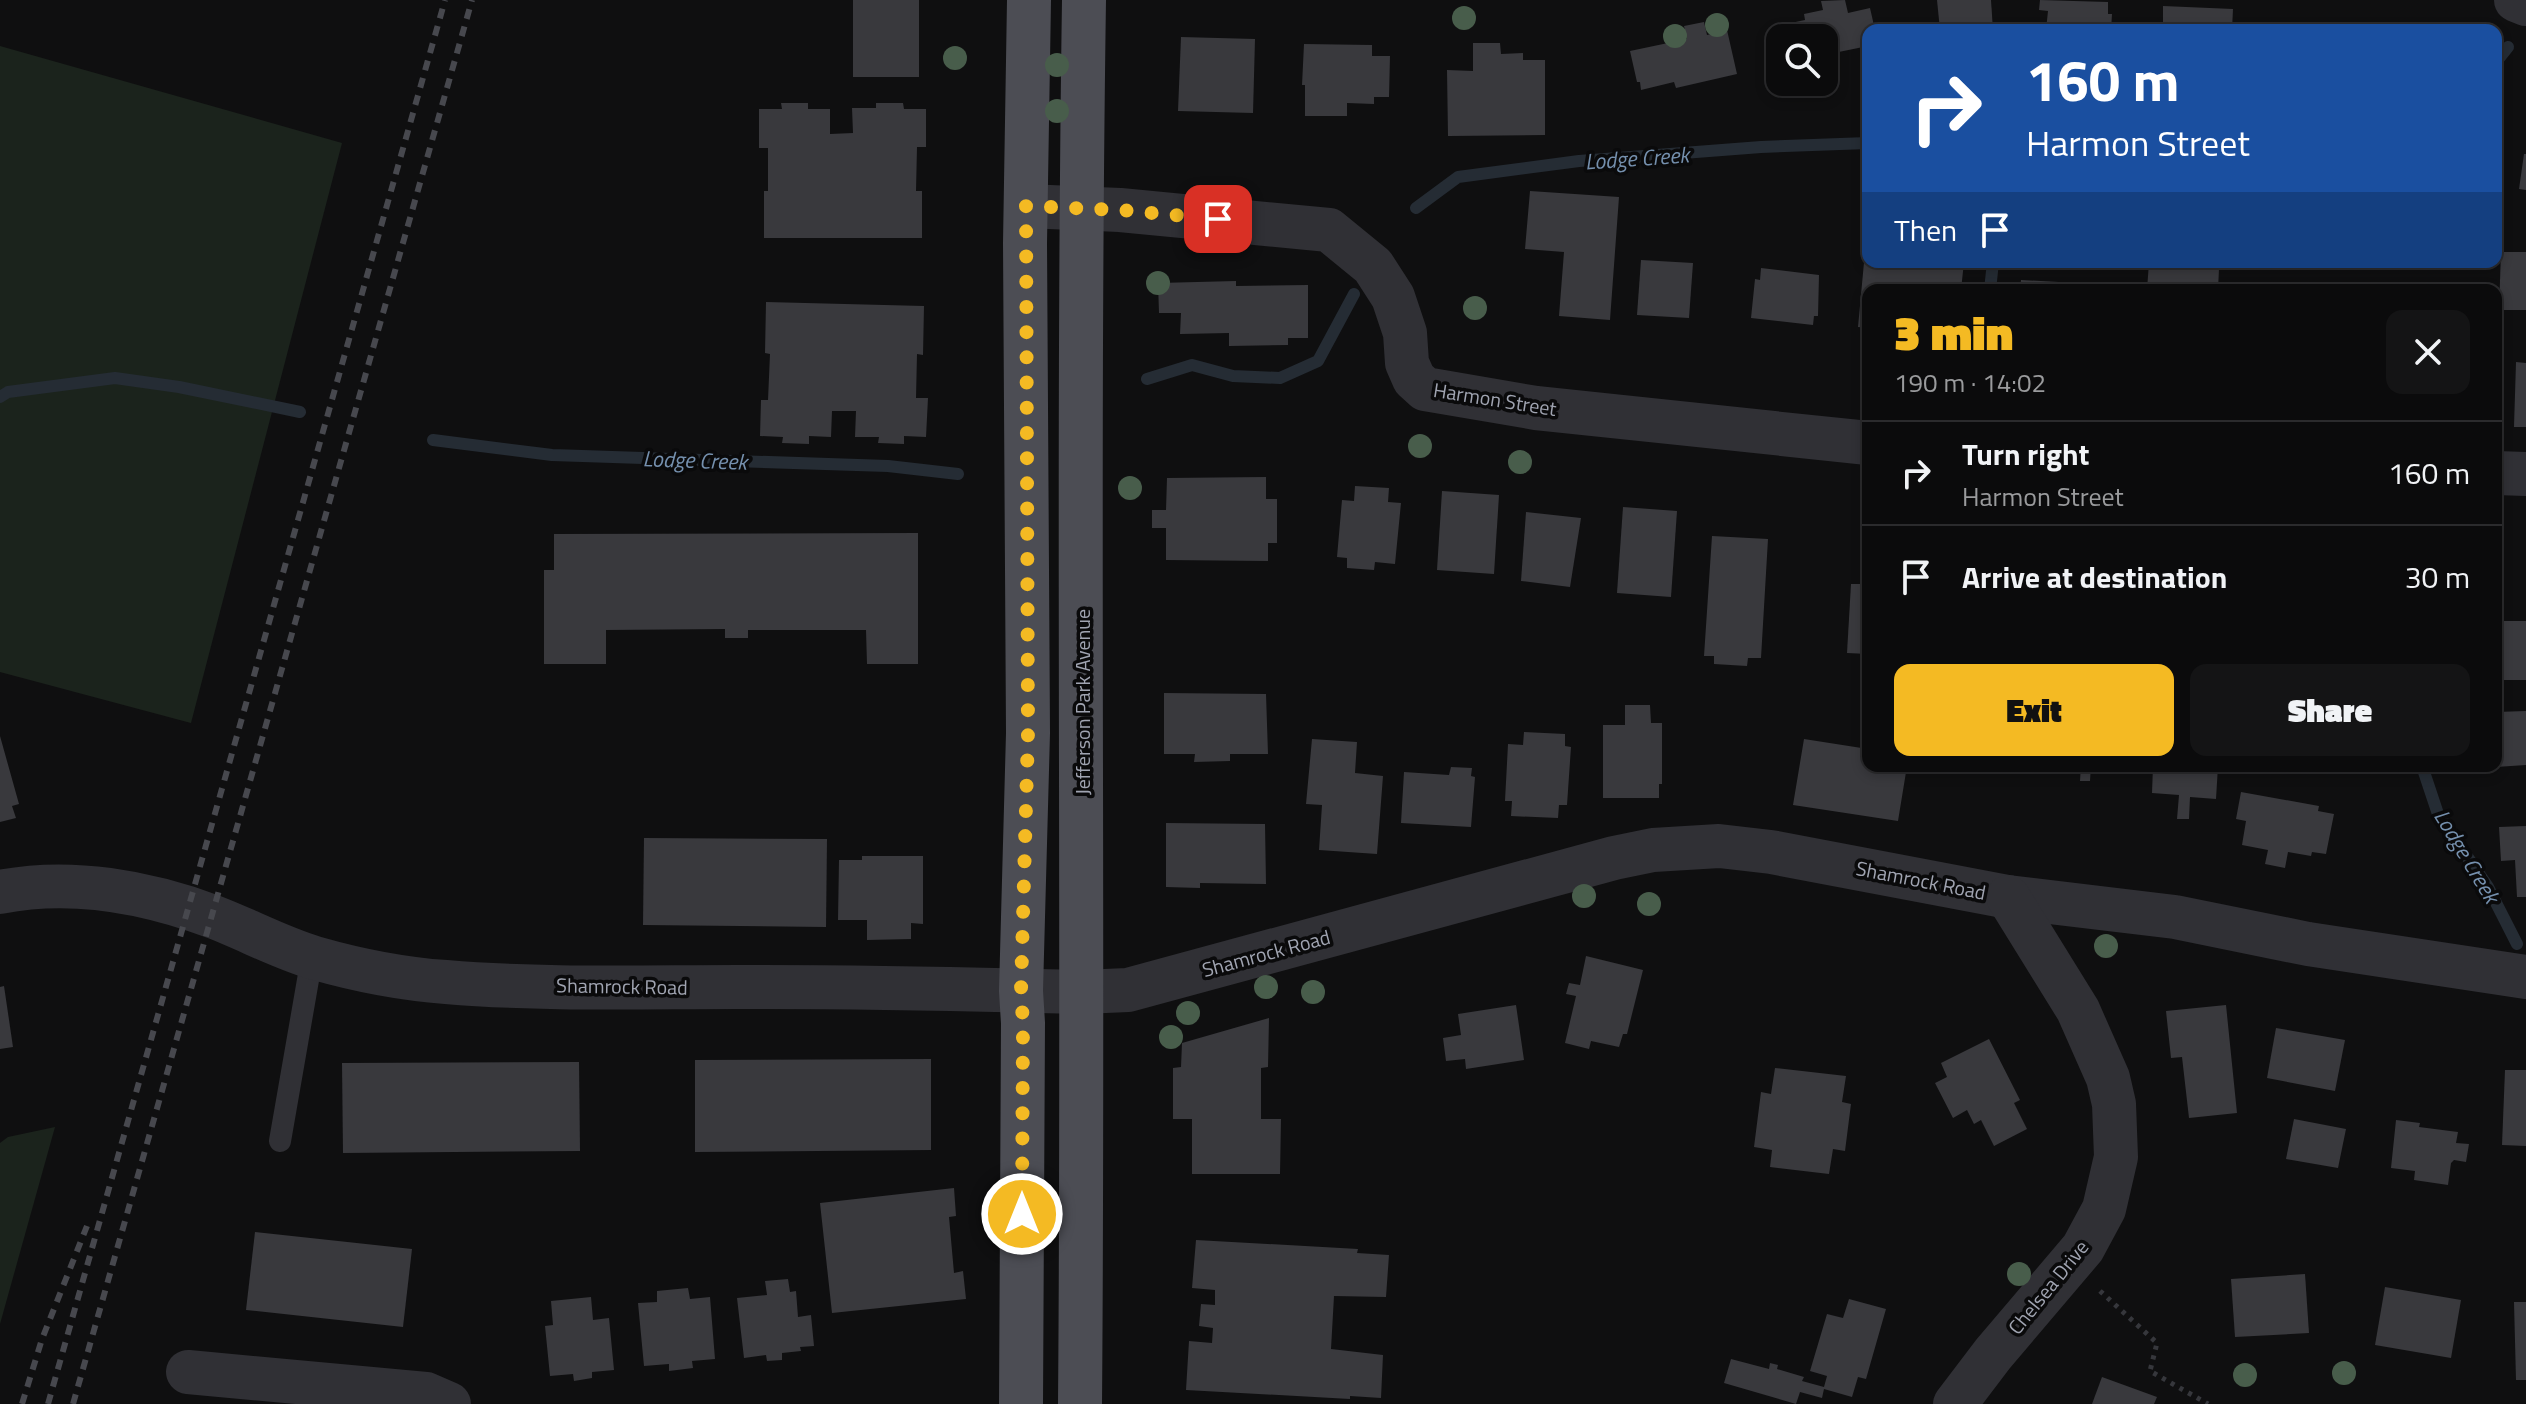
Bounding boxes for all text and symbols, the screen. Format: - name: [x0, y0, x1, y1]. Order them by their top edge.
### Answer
- map controls: [1766, 24, 1838, 96]
- button: search: [1766, 24, 1838, 96]
- text: 160 m: [2026, 38, 2179, 123]
- icon: right: [1894, 56, 1998, 160]
- text: Harmon Street: [2026, 115, 2250, 170]
- water label: Lodge Creek: [1584, 137, 1692, 179]
- pin: [1184, 185, 1252, 253]
- icon: arrive: [1196, 197, 1240, 241]
- text: Then: [1894, 207, 1957, 253]
- icon: arrive: [1973, 208, 2017, 252]
- text: 3 min: [1894, 296, 2013, 369]
- button: close: [2386, 310, 2470, 394]
- text: 190 m · 14:02: [1894, 363, 2046, 402]
- street label: Harmon Street: [1431, 374, 1559, 424]
- text: Turn right: [1962, 431, 2090, 477]
- water label: Lodge Creek: [642, 441, 750, 479]
- text: 160 m: [2388, 450, 2470, 496]
- icon: right: [1894, 451, 1938, 495]
- text: Harmon Street: [1962, 477, 2124, 516]
- text: Arrive at destination: [1962, 554, 2227, 600]
- text: 30 m: [2405, 554, 2470, 600]
- icon: arrive: [1894, 555, 1938, 599]
- street label: Jefferson Park Avenue: [1067, 609, 1098, 795]
- button: Exit: [1894, 664, 2174, 756]
- button: Share: [2190, 664, 2470, 756]
- water label: Lodge Creek: [2426, 803, 2510, 911]
- street label: Shamrock Road: [1853, 852, 1989, 908]
- street label: Shamrock Road: [1198, 921, 1334, 985]
- street label: Shamrock Road: [556, 969, 688, 1003]
- position arrow: [980, 1172, 1064, 1256]
- street label: Chelsea Drive: [2000, 1233, 2096, 1341]

